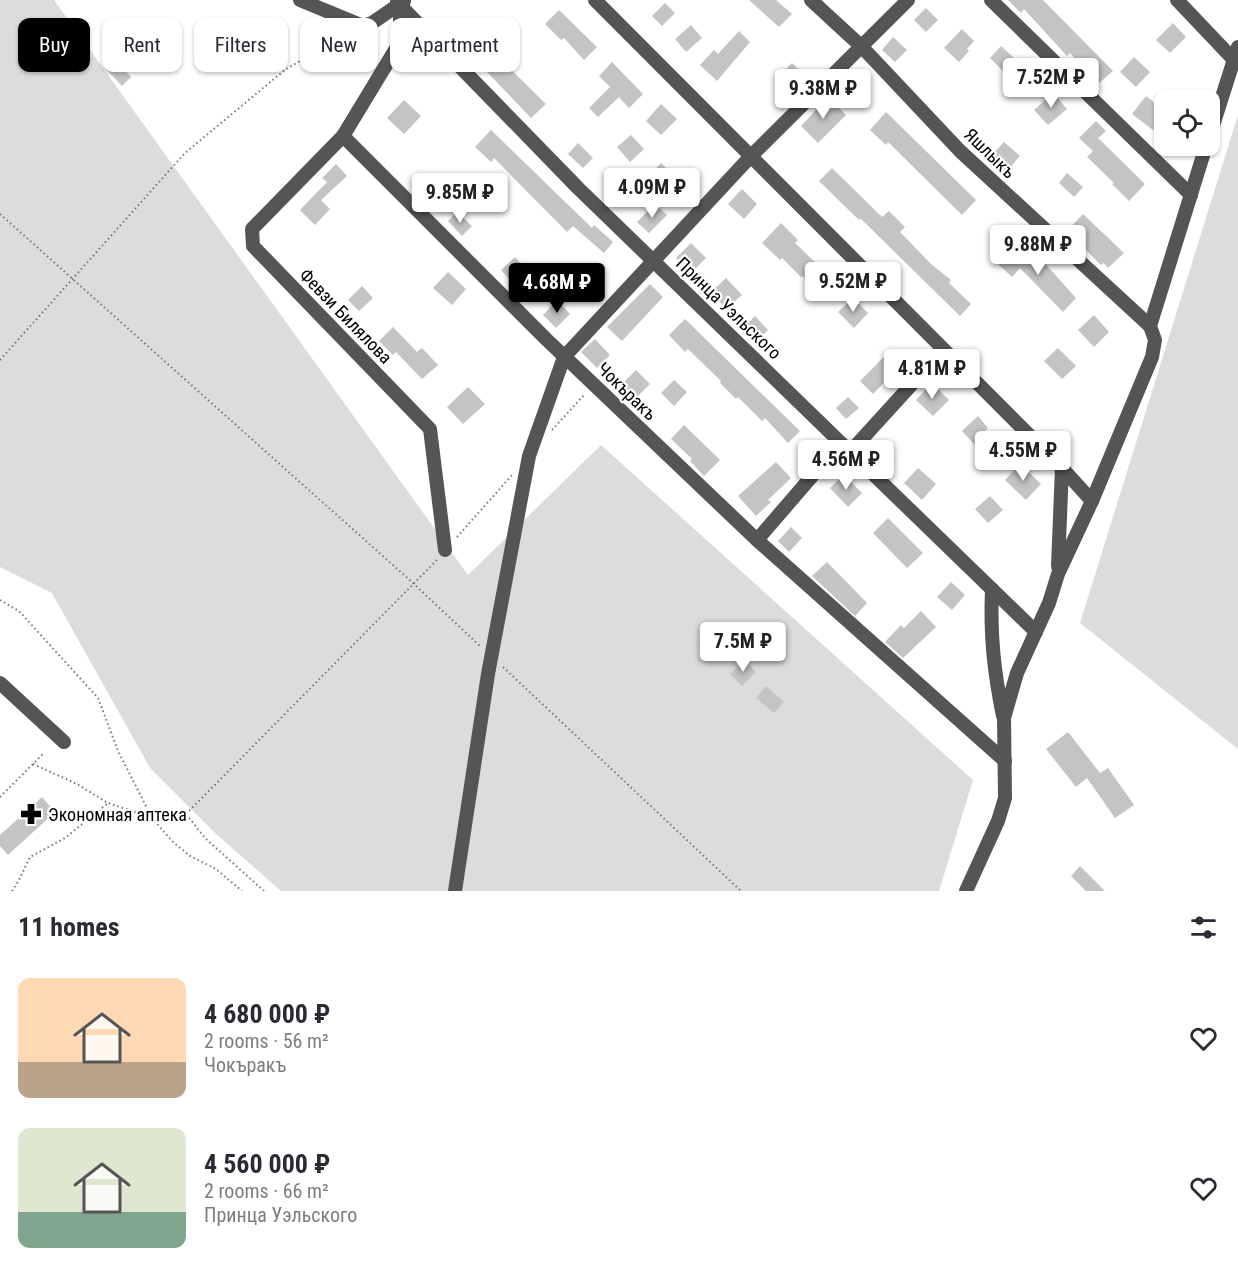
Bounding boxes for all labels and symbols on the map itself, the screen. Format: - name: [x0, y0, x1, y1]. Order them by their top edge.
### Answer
- pin: 7.52M ₽: [996, 58, 1106, 109]
- pin: 9.38M ₽: [768, 69, 878, 120]
- street label: Яшлыкъ: [960, 124, 1020, 182]
- pin: 4.09M ₽: [597, 168, 707, 219]
- pin: 9.85M ₽: [405, 173, 515, 224]
- pin: 9.88M ₽: [983, 225, 1093, 276]
- street label: Принца Уэльского: [672, 253, 786, 363]
- pin: 9.52M ₽: [798, 262, 908, 313]
- pin: 4.68M ₽: [502, 263, 612, 314]
- street label: Февзи Билялова: [295, 264, 397, 368]
- pin: 4.81M ₽: [877, 349, 987, 400]
- street label: Чокъракъ: [593, 358, 661, 424]
- pin: 4.55M ₽: [968, 431, 1078, 482]
- pin: 4.56M ₽: [791, 440, 901, 491]
- pin: 7.5M ₽: [694, 622, 792, 673]
- pharmacy icon: Экономная аптека: [19, 802, 43, 826]
- place label: Экономная аптека: [48, 804, 187, 825]

